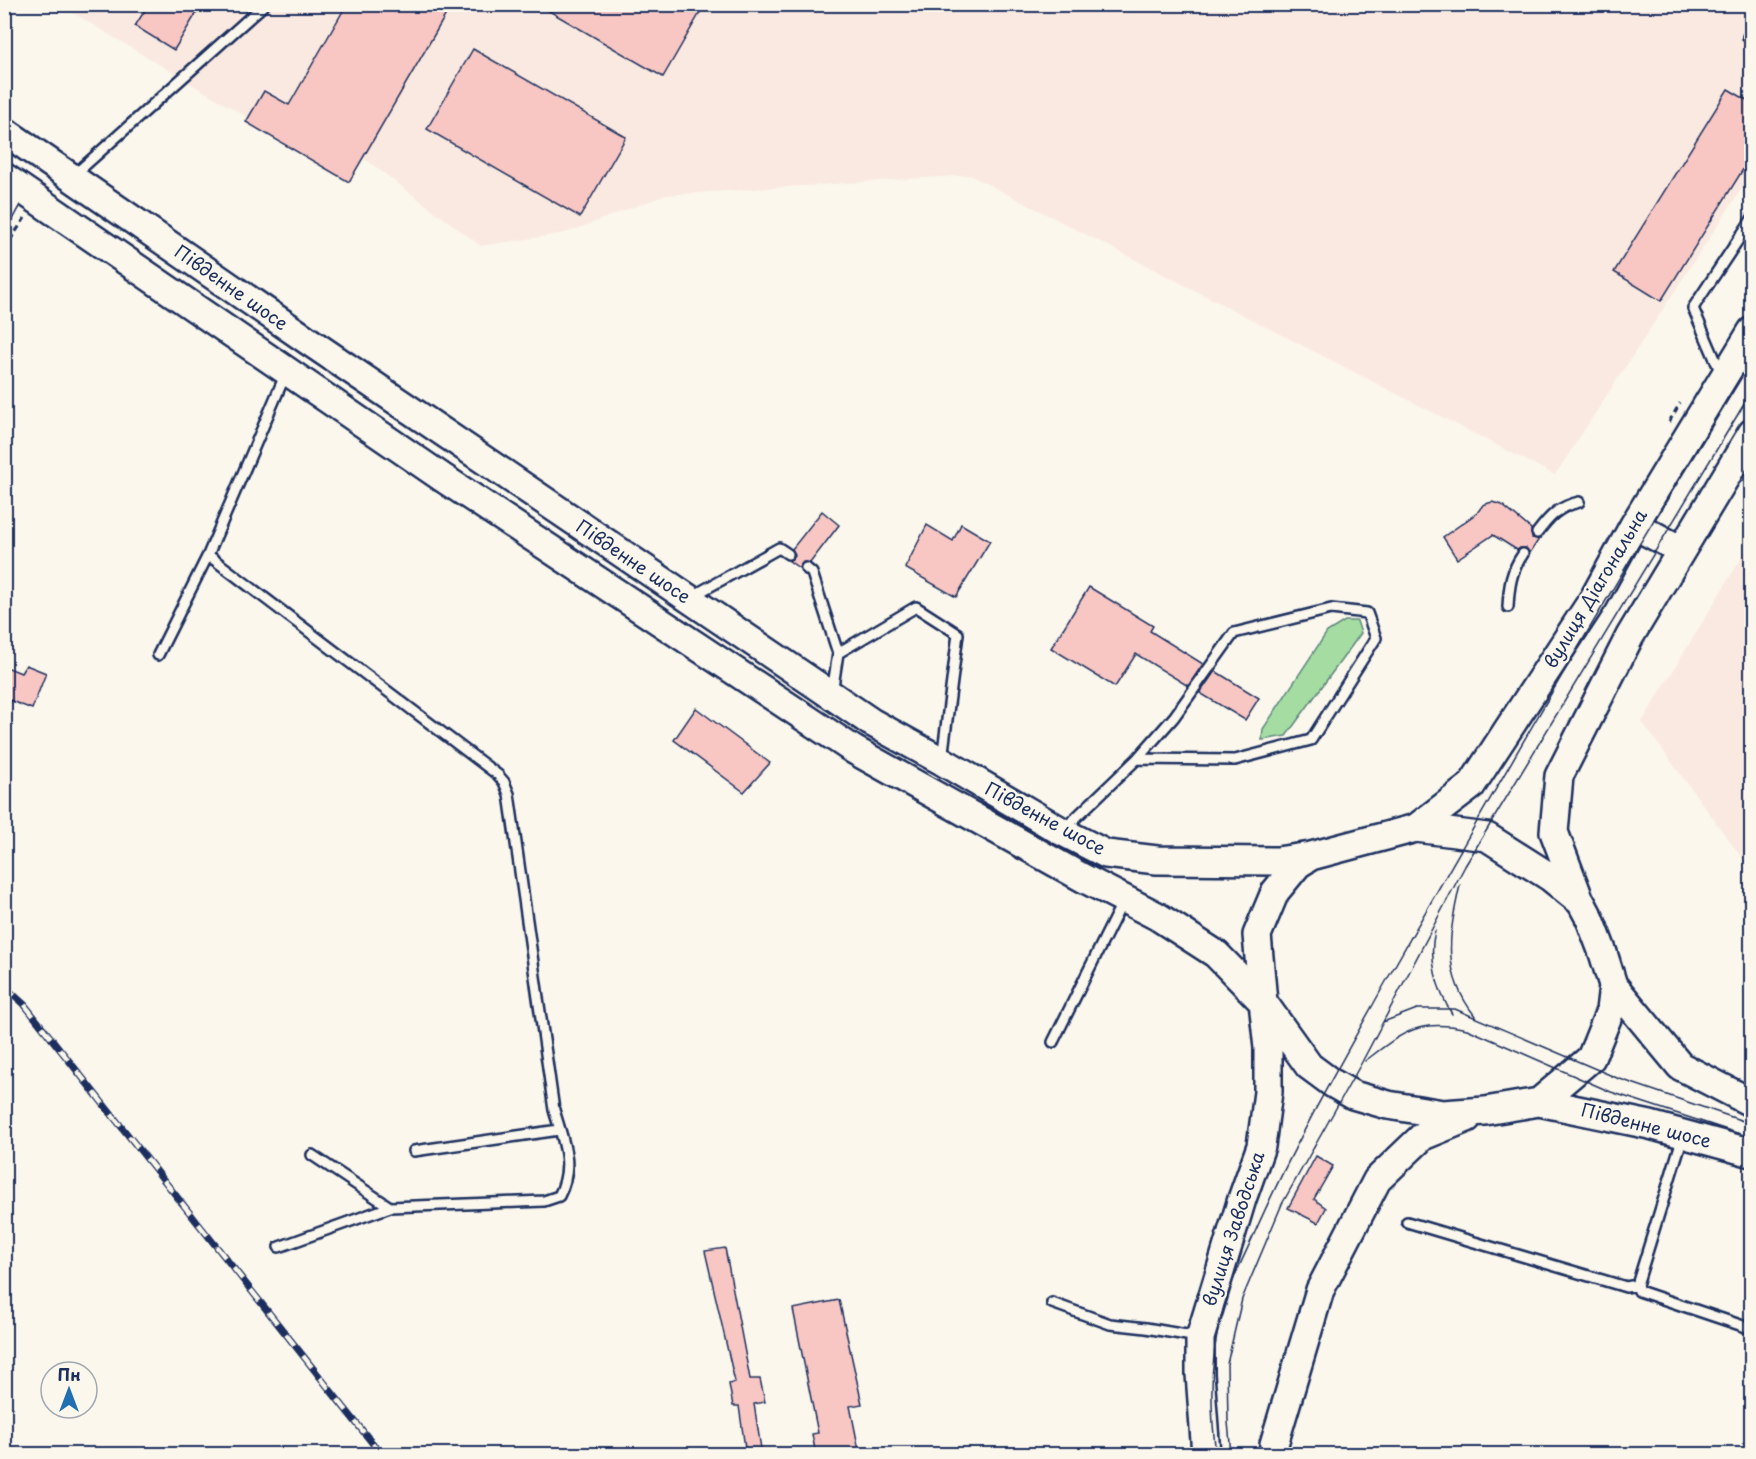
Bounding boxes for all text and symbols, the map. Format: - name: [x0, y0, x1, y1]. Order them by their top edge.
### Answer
- street label: Південне шосе: [170, 238, 294, 336]
- street label: вулиця Діагональна: [1536, 503, 1653, 673]
- street label: Південне шосе: [571, 512, 697, 609]
- street label: Південне шосе: [981, 775, 1111, 861]
- street label: Південне шосе: [1579, 1095, 1714, 1154]
- street label: вулиця Заводська: [1195, 1147, 1271, 1309]
- north arrow: [39, 1360, 99, 1420]
- text: Пн: [57, 1362, 81, 1386]

